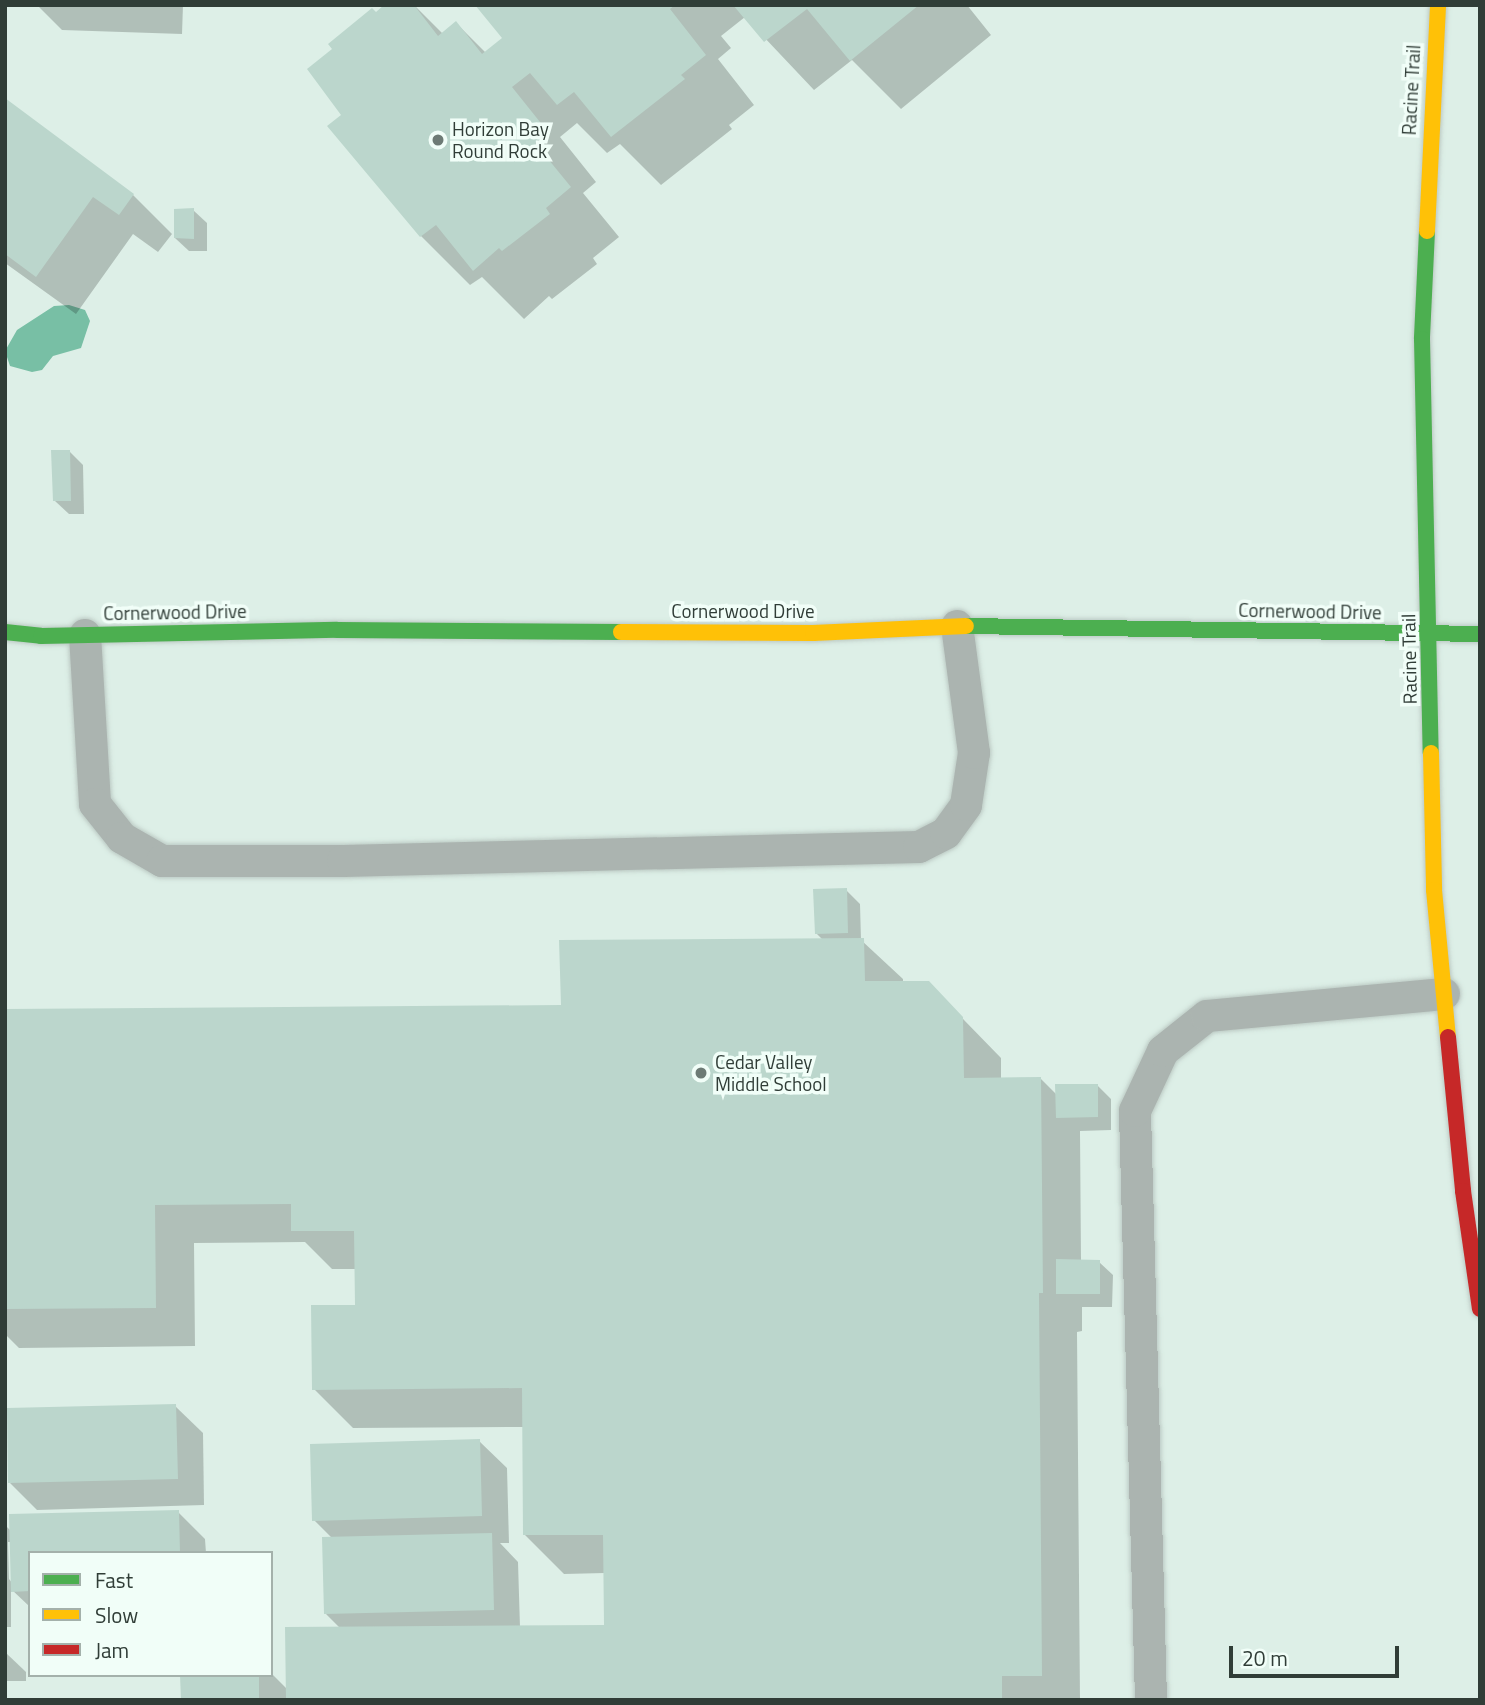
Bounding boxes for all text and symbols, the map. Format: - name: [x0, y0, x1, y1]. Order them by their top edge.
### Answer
- street label: Racine Trail: [1397, 44, 1425, 136]
- place label: Horizon Bay Round Rock: [452, 118, 549, 162]
- marker: Horizon Bay Round Rock: [430, 132, 446, 148]
- street label: Cornerwood Drive: [1238, 598, 1382, 624]
- street label: Cornerwood Drive: [103, 599, 247, 625]
- street label: Cornerwood Drive: [671, 600, 815, 622]
- street label: Racine Trail: [1397, 613, 1421, 705]
- place label: Cedar Valley Middle School: [715, 1051, 827, 1095]
- marker: Cedar Valley Middle School: [693, 1065, 709, 1081]
- legend: [28, 1551, 273, 1677]
- text: Fast: [95, 1564, 133, 1596]
- text: Slow: [95, 1599, 138, 1631]
- scale bar: [1233, 1632, 1403, 1676]
- text: Jam: [95, 1634, 129, 1666]
- text: 20 m: [1242, 1642, 1288, 1674]

